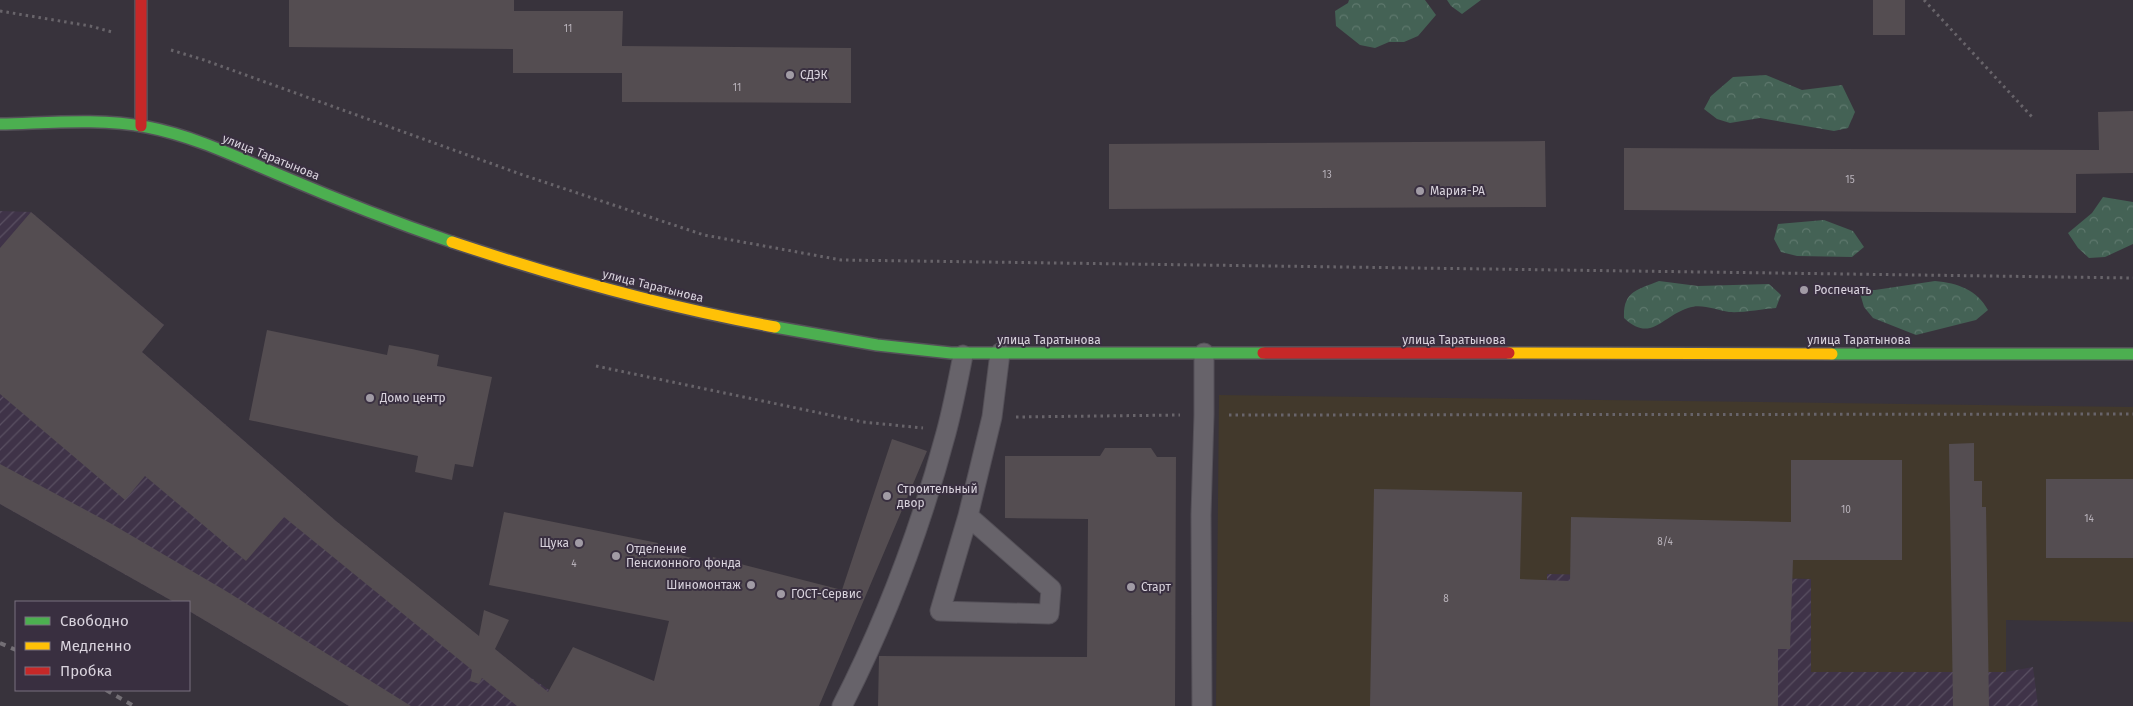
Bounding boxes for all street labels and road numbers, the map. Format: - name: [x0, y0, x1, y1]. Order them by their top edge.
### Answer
- street label: улица Таратынова: [220, 131, 322, 183]
- street label: улица Таратынова: [601, 267, 705, 305]
- street label: улица Таратынова: [997, 333, 1101, 347]
- street label: улица Таратынова: [1402, 333, 1506, 347]
- street label: улица Таратынова: [1807, 333, 1911, 347]

